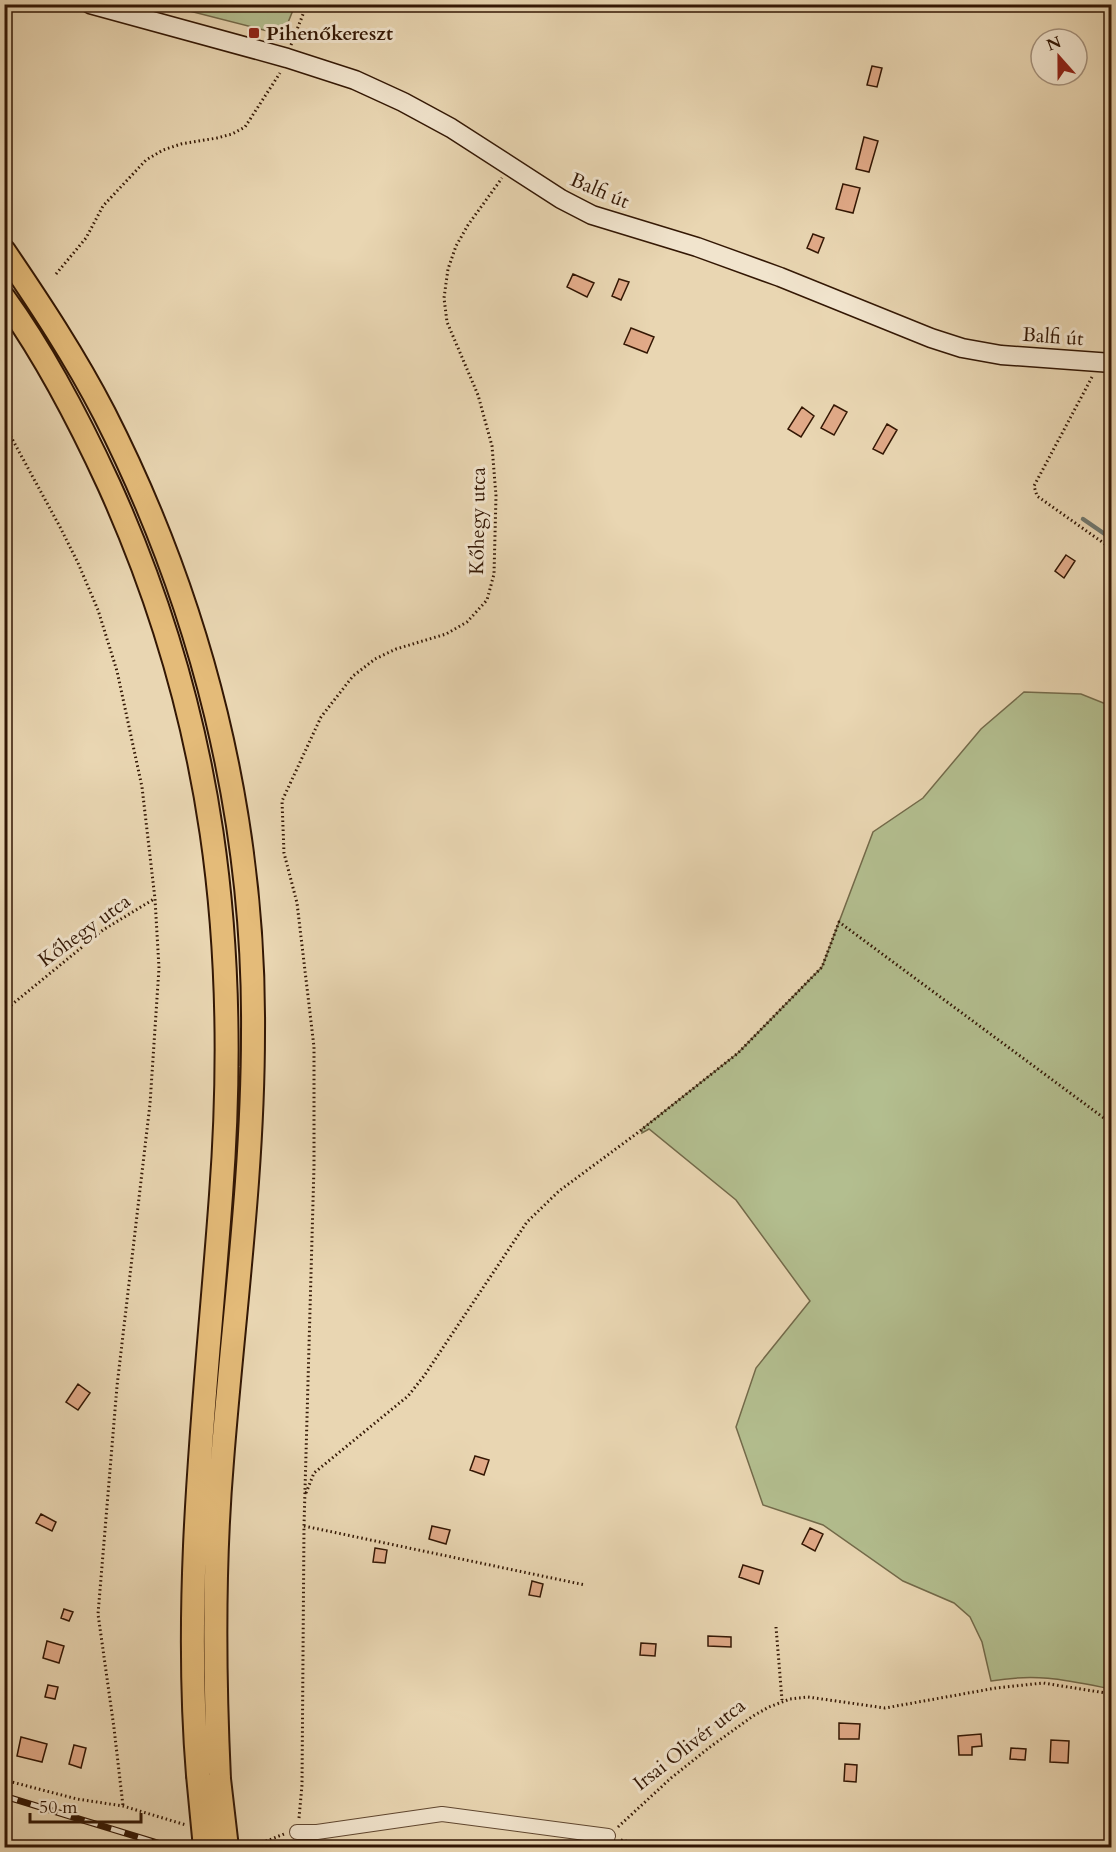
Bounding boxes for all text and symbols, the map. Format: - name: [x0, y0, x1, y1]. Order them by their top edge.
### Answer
- place label: Pihenőkereszt: [266, 20, 393, 47]
- marker: Pihenőkereszt: [247, 26, 261, 40]
- north arrow: [1029, 27, 1089, 87]
- text: N: [1044, 31, 1065, 57]
- street label: Balfi út: [566, 166, 634, 215]
- street label: Balfi út: [1021, 321, 1085, 352]
- street label: Kőhegy utca: [463, 466, 492, 575]
- street label: Kőhegy utca: [33, 888, 136, 973]
- street label: Irsai Olivér utca: [628, 1692, 751, 1797]
- scale bar: [30, 1786, 141, 1824]
- text: 50 m: [39, 1795, 78, 1820]

